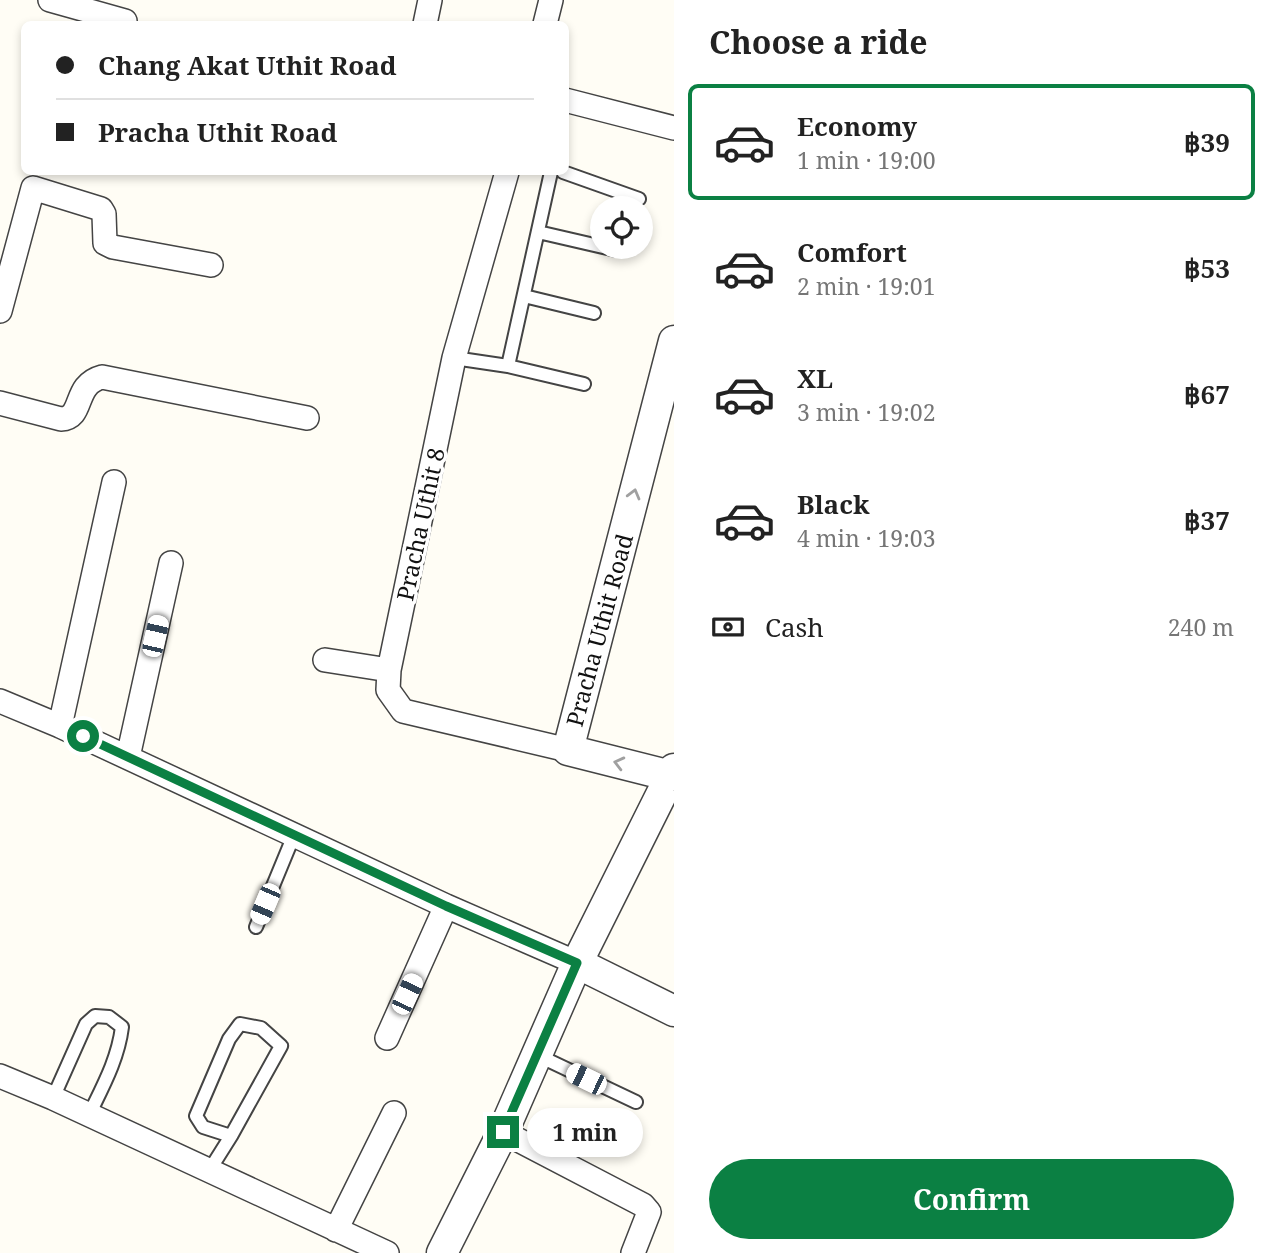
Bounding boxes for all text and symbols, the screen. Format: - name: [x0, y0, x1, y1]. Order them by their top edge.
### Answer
- text: Choose a ride: [709, 20, 928, 63]
- text: Chang Akat Uthit Road: [98, 47, 397, 83]
- text: Economy: [797, 108, 917, 144]
- icon: car: [713, 111, 776, 174]
- text: Pracha Uthit Road: [98, 114, 337, 150]
- text: ฿39: [1184, 124, 1230, 160]
- text: 1 min · 19:00: [797, 144, 935, 176]
- map controls: [590, 196, 653, 259]
- button: locate: [590, 196, 653, 259]
- text: Comfort: [797, 234, 907, 270]
- icon: car: [713, 237, 776, 300]
- text: ฿53: [1184, 250, 1230, 286]
- text: 2 min · 19:01: [797, 270, 935, 302]
- text: XL: [797, 360, 833, 396]
- icon: car: [713, 363, 776, 426]
- text: ฿67: [1184, 376, 1230, 412]
- text: 3 min · 19:02: [797, 396, 935, 428]
- street label: Pracha Uthit 8: [388, 445, 452, 603]
- text: Black: [797, 486, 870, 522]
- one-way arrow: [626, 488, 640, 500]
- icon: car: [713, 489, 776, 552]
- text: ฿37: [1184, 502, 1230, 538]
- text: 4 min · 19:03: [797, 522, 935, 554]
- street label: Pracha Uthit Road: [558, 530, 640, 730]
- icon: cash: [709, 608, 747, 646]
- text: Cash: [765, 609, 824, 645]
- text: 240 m: [1168, 611, 1234, 643]
- car: [141, 613, 170, 659]
- route start: [67, 720, 99, 752]
- one-way arrow: [613, 757, 625, 771]
- car: [248, 881, 283, 927]
- car: [389, 971, 426, 1017]
- car: [563, 1060, 610, 1098]
- callout: 1 min: [528, 1108, 643, 1156]
- route end: [487, 1116, 519, 1148]
- text: 1 min: [552, 1116, 618, 1148]
- button: Confirm: [709, 1159, 1234, 1239]

